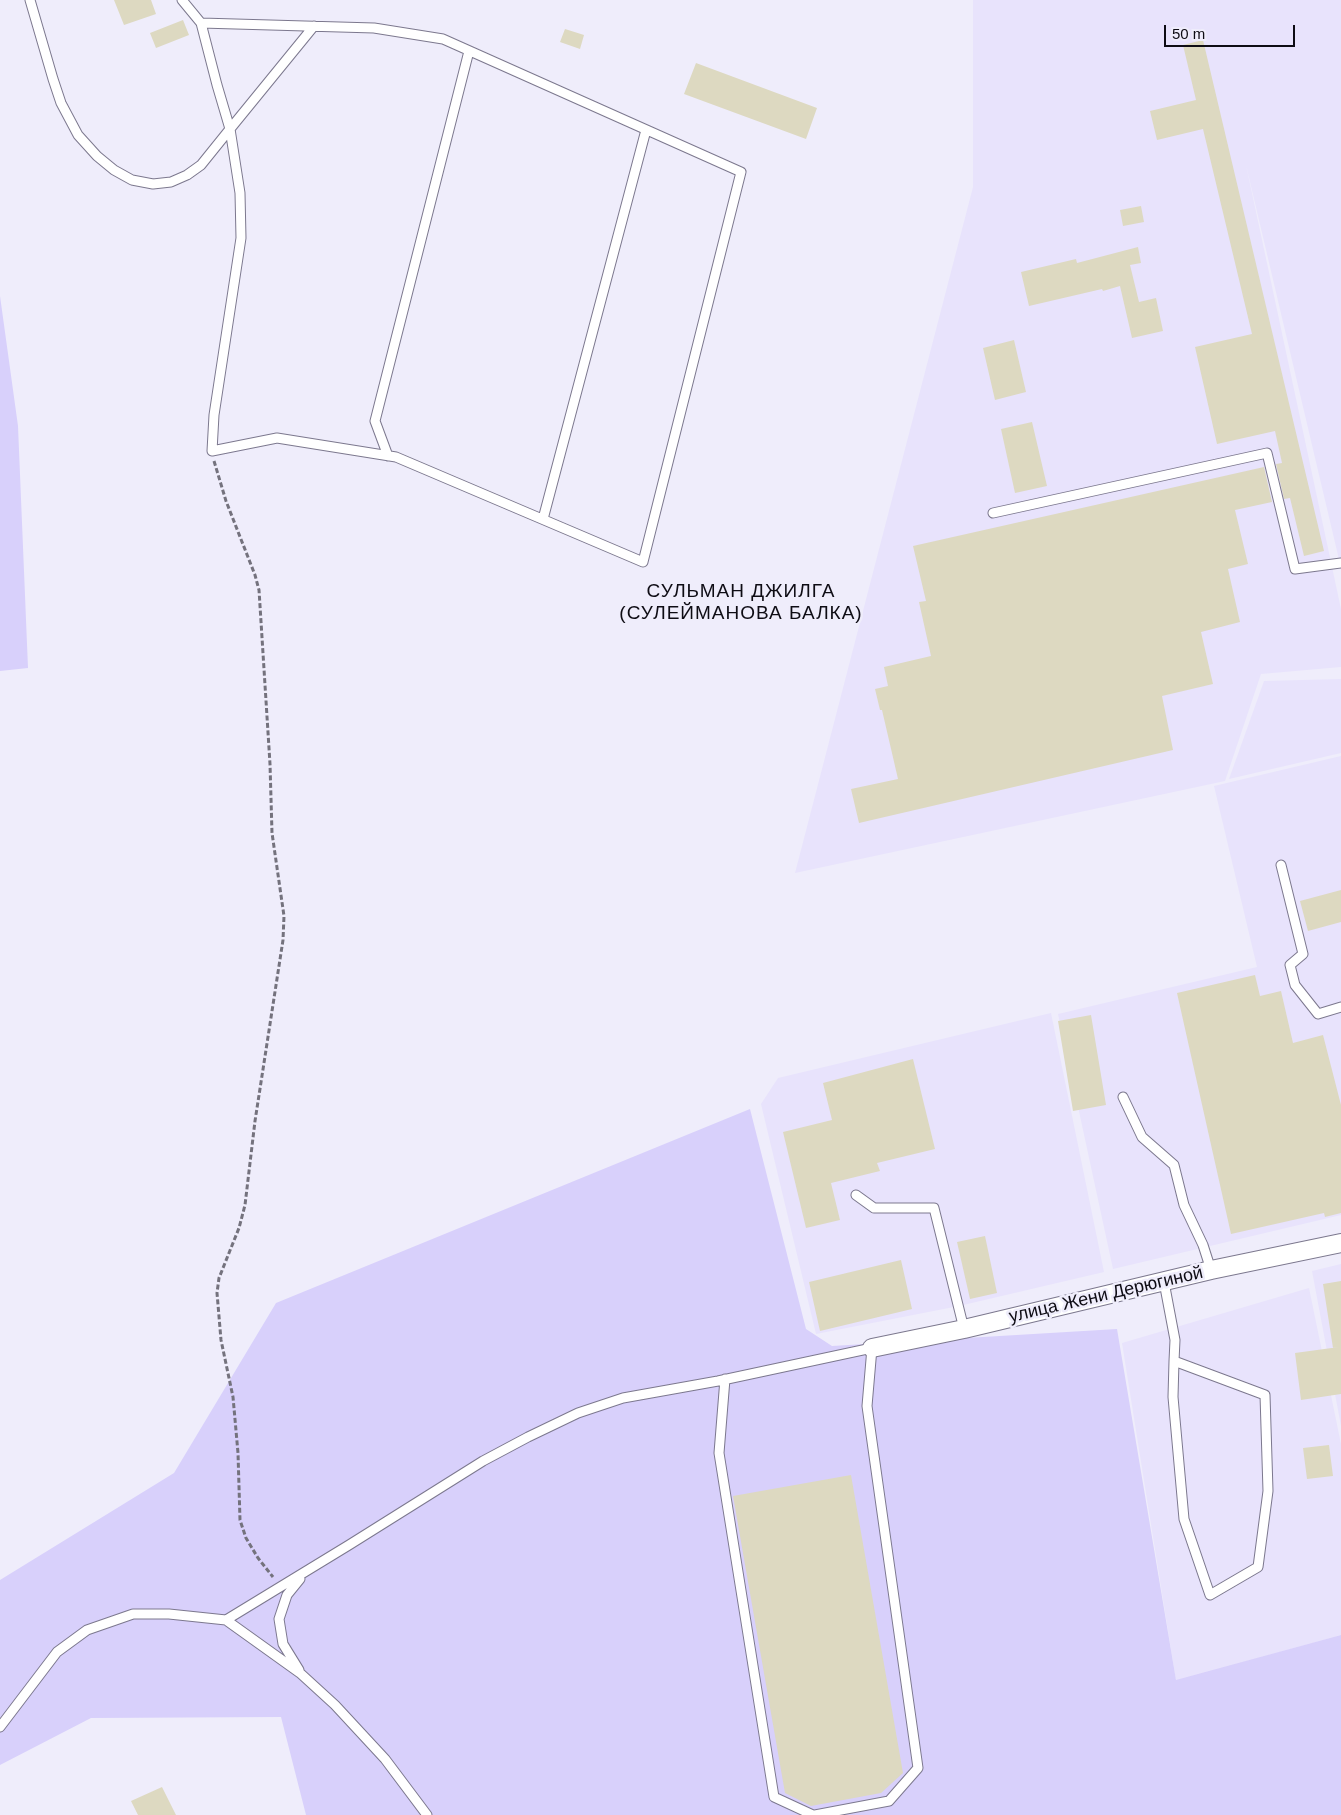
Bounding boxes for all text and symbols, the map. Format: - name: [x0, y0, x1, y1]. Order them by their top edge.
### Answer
- scale bar: [1166, 15, 1297, 47]
- text: 50 m: [1172, 25, 1205, 42]
- district label: СУЛЬМАН ДЖИЛГА (СУЛЕЙМАНОВА БАЛКА): [617, 581, 865, 625]
- street label: улица Жени Дерюгиной: [1007, 1262, 1205, 1328]

